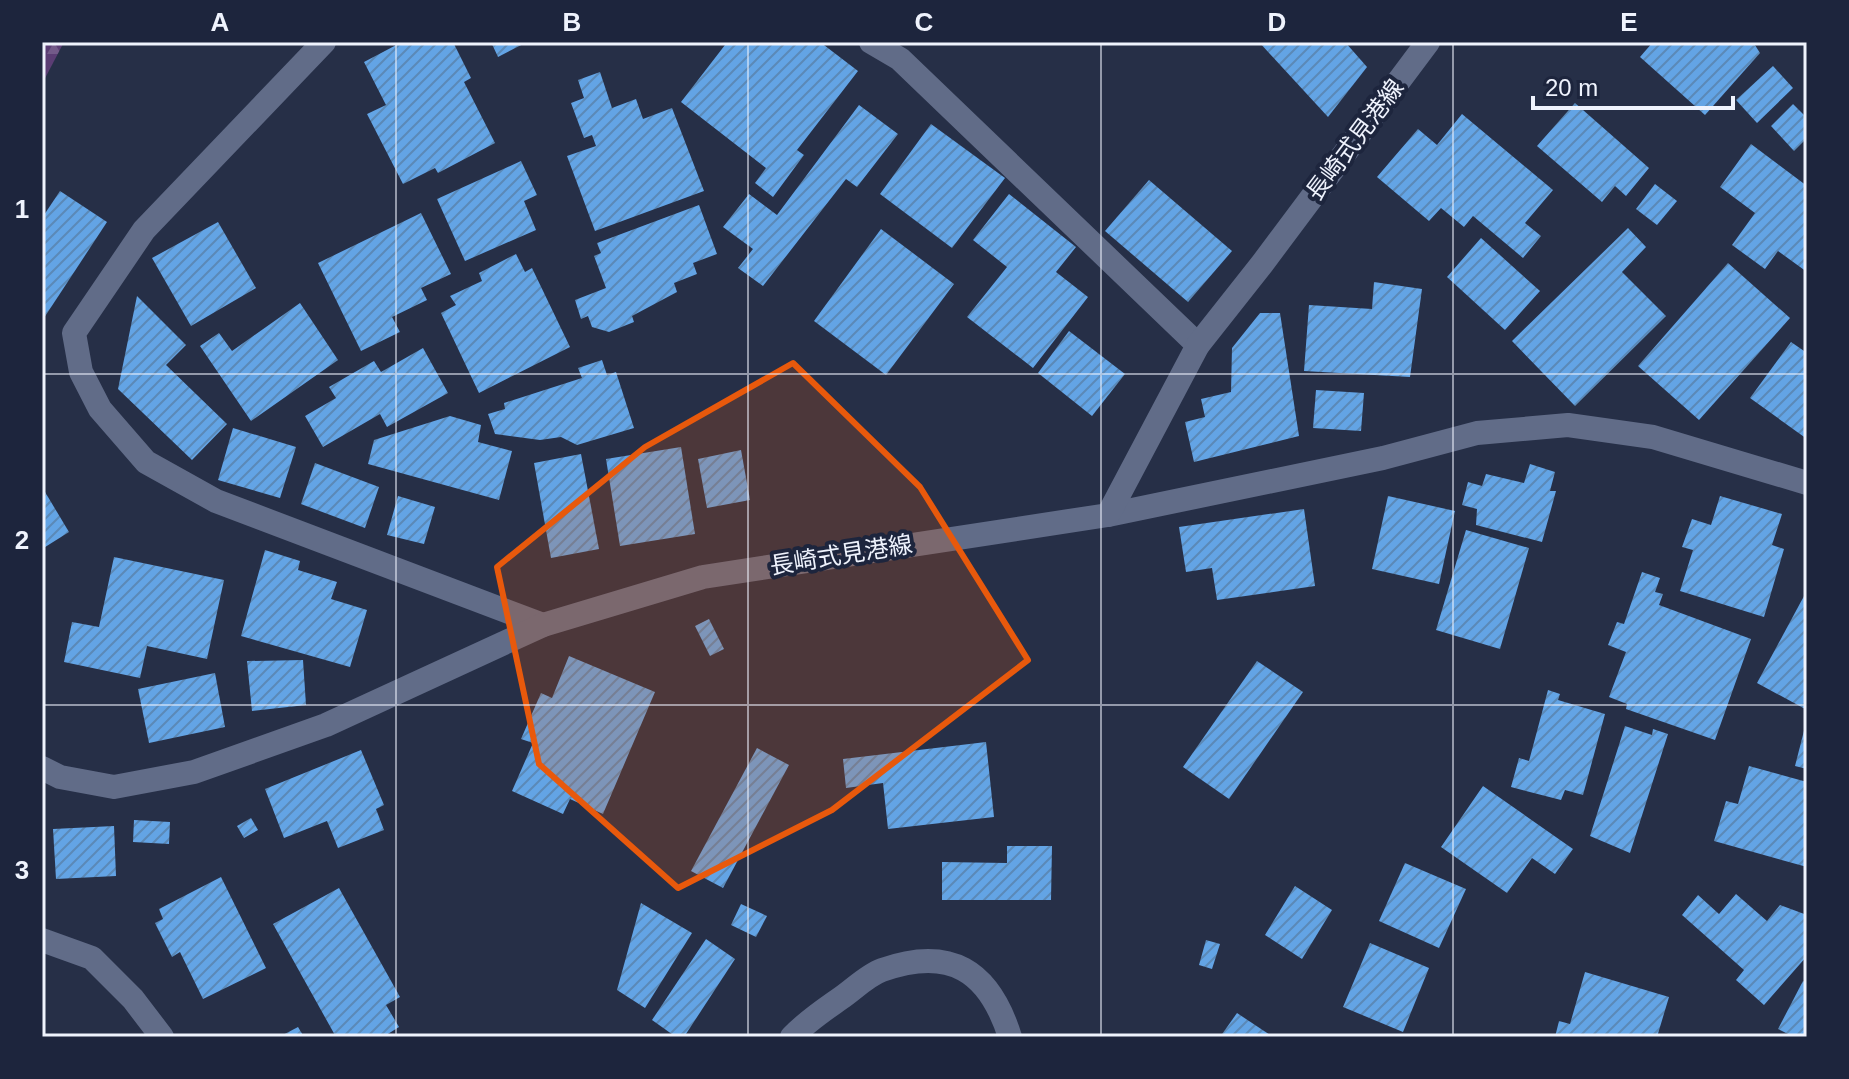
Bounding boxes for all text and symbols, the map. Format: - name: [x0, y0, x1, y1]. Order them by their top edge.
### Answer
- text: A: [211, 7, 230, 37]
- text: B: [563, 7, 581, 37]
- text: C: [915, 7, 934, 37]
- text: D: [1268, 7, 1286, 37]
- text: E: [1620, 7, 1638, 37]
- scale bar: [1533, 60, 1733, 110]
- street label: 長崎式見港線: [1300, 74, 1409, 205]
- text: 20 m: [1545, 74, 1598, 101]
- text: 1: [15, 194, 29, 224]
- text: 2: [15, 525, 29, 555]
- street label: 長崎式見港線: [768, 530, 914, 579]
- text: 3: [15, 855, 29, 885]

